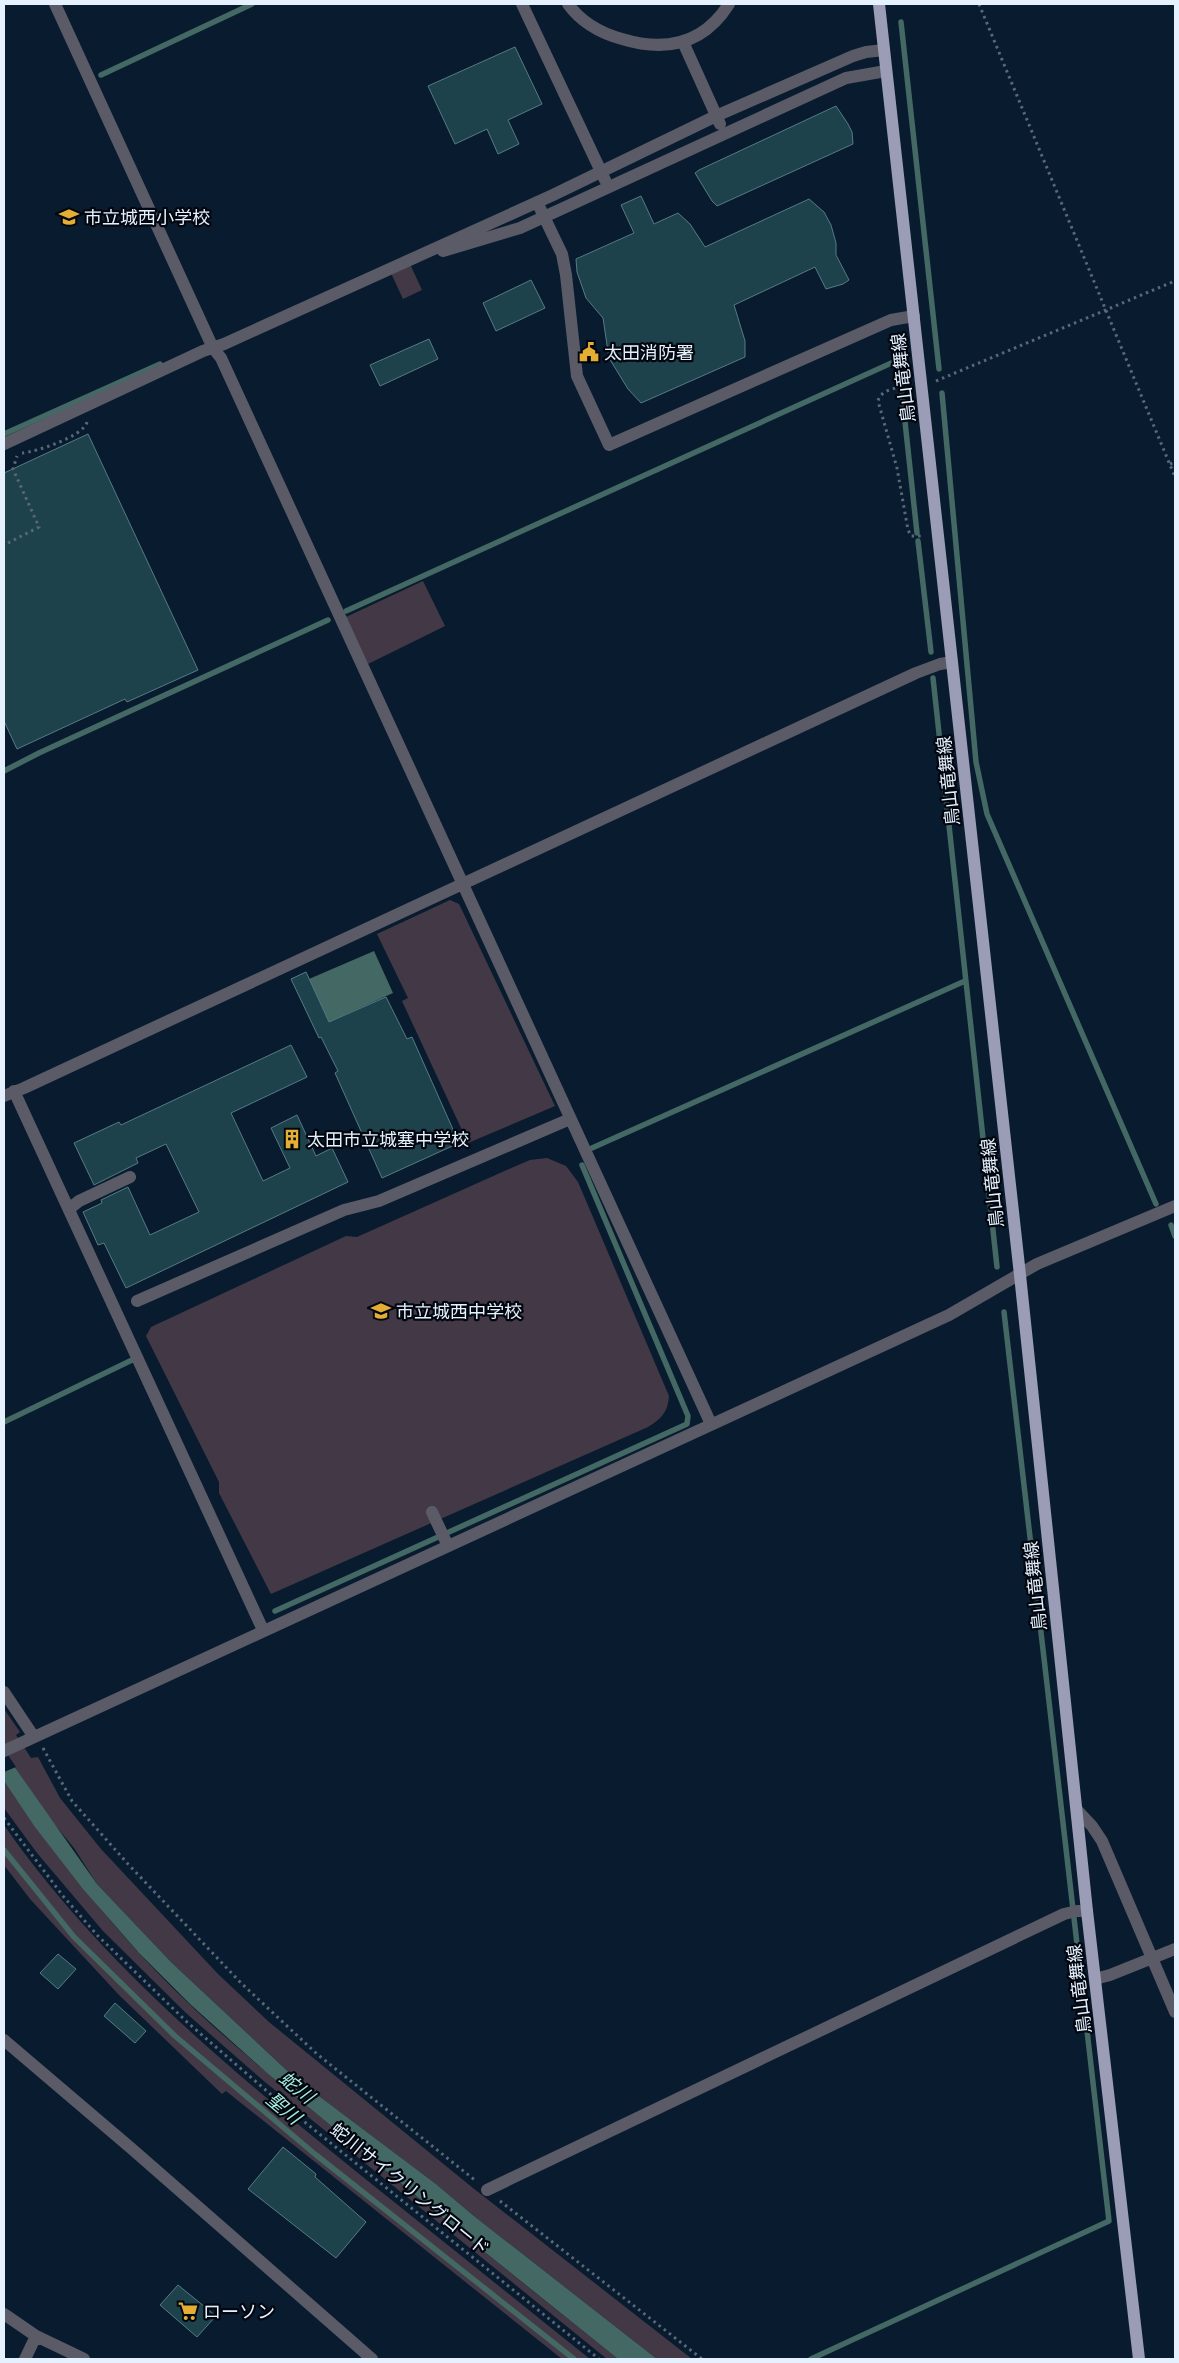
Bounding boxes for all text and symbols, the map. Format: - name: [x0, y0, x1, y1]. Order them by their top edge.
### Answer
- school or university icon: 市立城西小学校: [58, 206, 80, 228]
- place label: 市立城西小学校: [84, 206, 210, 229]
- street label: 鳥山竜舞線: [886, 332, 920, 424]
- public building icon: 太田消防署: [578, 341, 600, 363]
- place label: 太田消防署: [604, 341, 694, 364]
- street label: 鳥山竜舞線: [932, 735, 964, 827]
- building icon: 太田市立城塞中学校: [281, 1128, 303, 1150]
- place label: 太田市立城塞中学校: [307, 1128, 469, 1151]
- street label: 鳥山竜舞線: [976, 1137, 1008, 1229]
- school or university icon: 市立城西中学校: [370, 1300, 392, 1322]
- place label: 市立城西中学校: [396, 1300, 522, 1323]
- street label: 鳥山竜舞線: [1019, 1540, 1051, 1632]
- street label: 鳥山竜舞線: [1062, 1943, 1096, 2035]
- water label: 蛇川: [275, 2066, 321, 2110]
- water label: 聖川: [262, 2087, 308, 2131]
- street label: 蛇川サイクリングロード: [326, 2118, 494, 2260]
- supermarket icon: ローソン: [177, 2300, 199, 2322]
- place label: ローソン: [203, 2300, 275, 2323]

